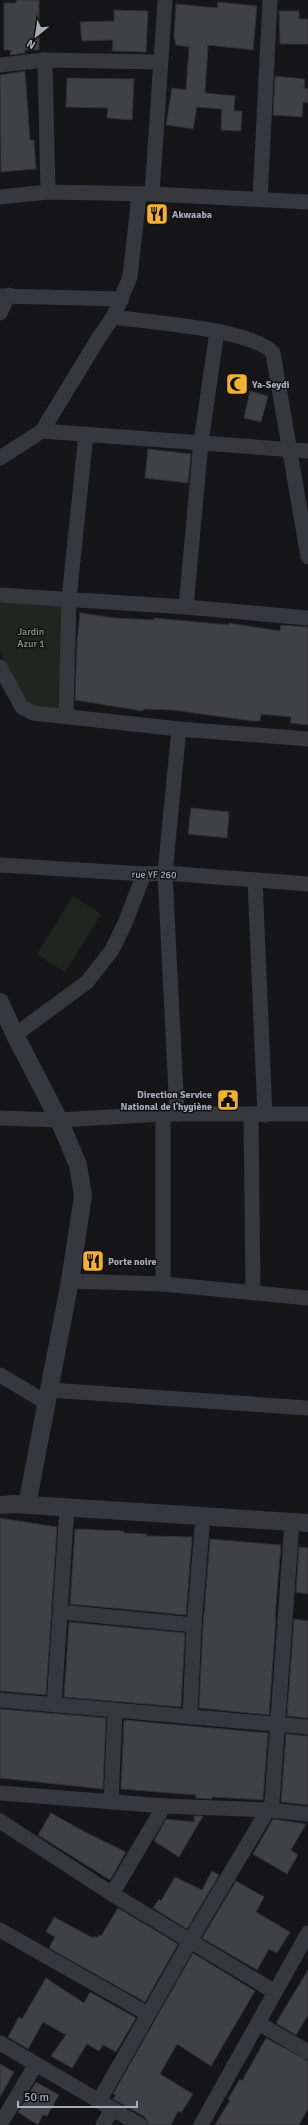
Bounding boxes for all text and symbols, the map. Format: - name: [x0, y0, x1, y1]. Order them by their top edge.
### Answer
- north arrow: [16, 16, 56, 56]
- text: N: [25, 37, 38, 52]
- restaurant icon: Akwaaba: [144, 201, 170, 227]
- place label: Akwaaba: [172, 209, 212, 221]
- mosque icon: Ya-Seydi: [224, 371, 250, 397]
- place label: Ya-Seydi: [251, 379, 290, 391]
- park label: Jardin Azur 1: [17, 626, 45, 650]
- street label: rue YF 260: [131, 869, 177, 881]
- public building icon: Direction Service National de l'hygiène: [215, 1087, 241, 1113]
- place label: Direction Service National de l'hygiène: [121, 1089, 212, 1113]
- restaurant icon: Porte noire: [80, 1248, 106, 1274]
- place label: Porte noire: [108, 1256, 157, 1268]
- scale bar: [18, 2083, 137, 2109]
- text: 50 m: [24, 2090, 49, 2105]

